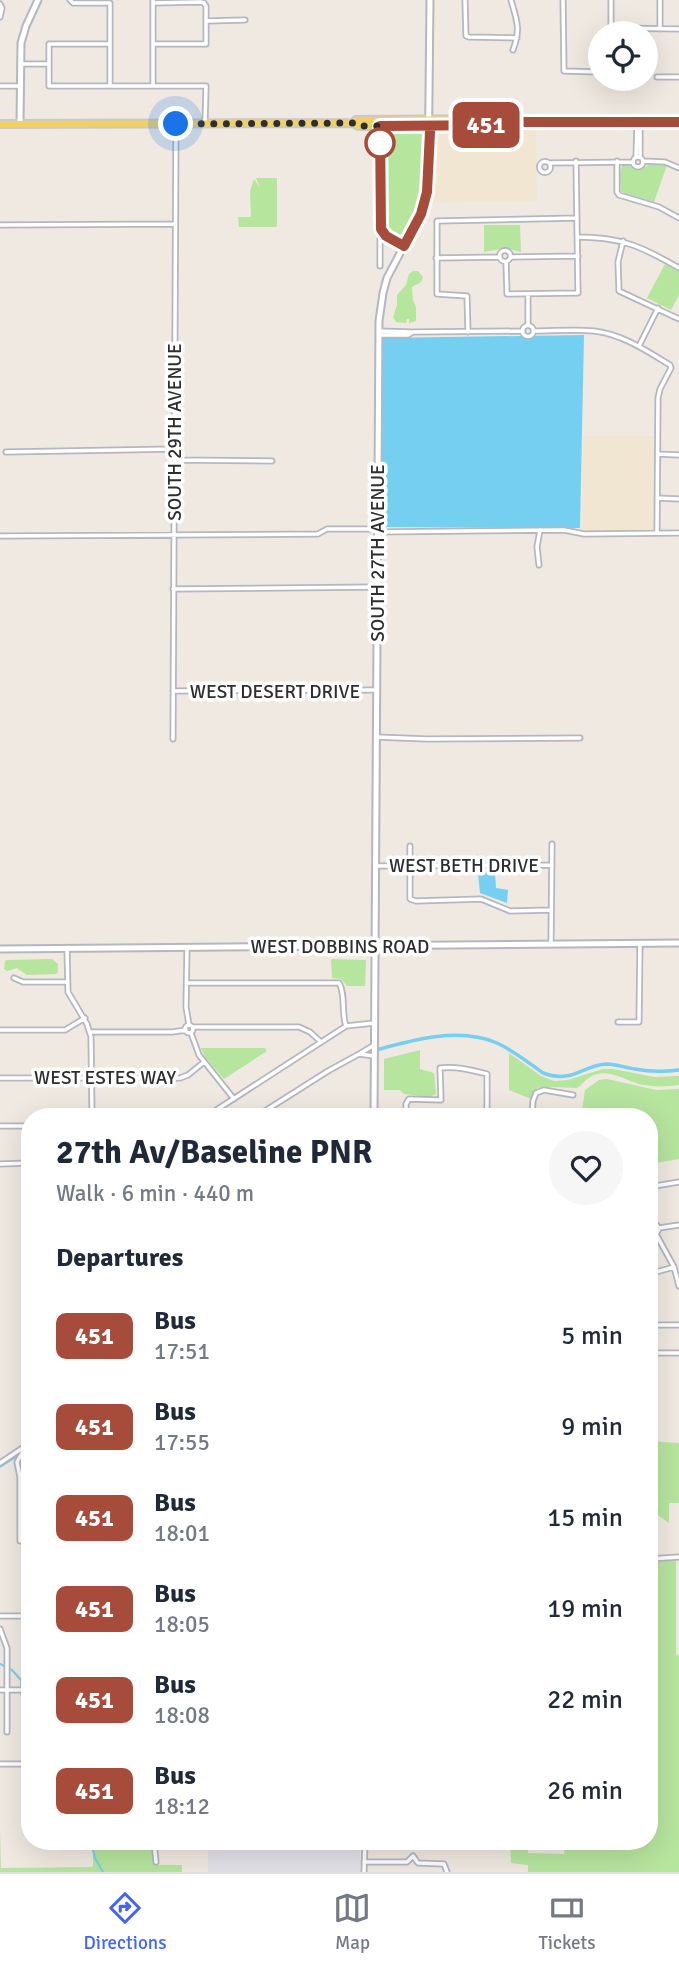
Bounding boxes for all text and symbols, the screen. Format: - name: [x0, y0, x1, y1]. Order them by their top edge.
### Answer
- map controls: [588, 21, 658, 91]
- button: locate: [588, 21, 658, 91]
- line badge: 451: [446, 102, 526, 148]
- your location: [158, 106, 193, 141]
- text: 451: [467, 110, 505, 140]
- unlabelled marker: [365, 128, 395, 158]
- street label: SOUTH 29TH AVENUE: [163, 343, 187, 521]
- street label: SOUTH 27TH AVENUE: [366, 464, 390, 642]
- street label: WEST DESERT DRIVE: [190, 680, 360, 704]
- street label: WEST BETH DRIVE: [389, 854, 539, 878]
- street label: WEST DOBBINS ROAD: [251, 935, 429, 959]
- street label: WEST ESTES WAY: [34, 1066, 176, 1090]
- button: heart: [549, 1131, 623, 1205]
- text: 27th Av/Baseline PNR: [56, 1132, 372, 1173]
- text: Walk · 6 min · 440 m: [56, 1179, 254, 1208]
- text: Departures: [56, 1242, 183, 1274]
- text: Bus: [154, 1305, 196, 1337]
- text: 5 min: [561, 1320, 623, 1352]
- text: 451: [75, 1321, 114, 1351]
- text: 17:51: [154, 1337, 210, 1366]
- text: Bus: [154, 1396, 196, 1428]
- text: 9 min: [561, 1411, 623, 1443]
- text: 451: [75, 1412, 114, 1442]
- text: 17:55: [154, 1428, 210, 1457]
- text: Bus: [154, 1487, 196, 1519]
- text: 15 min: [547, 1502, 623, 1534]
- text: 451: [75, 1503, 114, 1533]
- text: 18:01: [154, 1519, 210, 1548]
- text: Bus: [154, 1578, 196, 1610]
- text: 19 min: [547, 1593, 623, 1625]
- text: 451: [75, 1594, 114, 1624]
- text: 18:05: [154, 1610, 210, 1639]
- text: Bus: [154, 1669, 196, 1701]
- text: 22 min: [547, 1684, 623, 1716]
- text: 451: [75, 1685, 114, 1715]
- text: 18:08: [154, 1701, 210, 1730]
- text: Bus: [154, 1760, 196, 1792]
- text: 26 min: [547, 1775, 623, 1807]
- text: 451: [75, 1776, 114, 1806]
- text: 18:12: [154, 1792, 210, 1821]
- tab: Directions: [83, 1889, 167, 1955]
- tab: Map: [333, 1889, 371, 1955]
- tab: Tickets: [538, 1889, 596, 1955]

